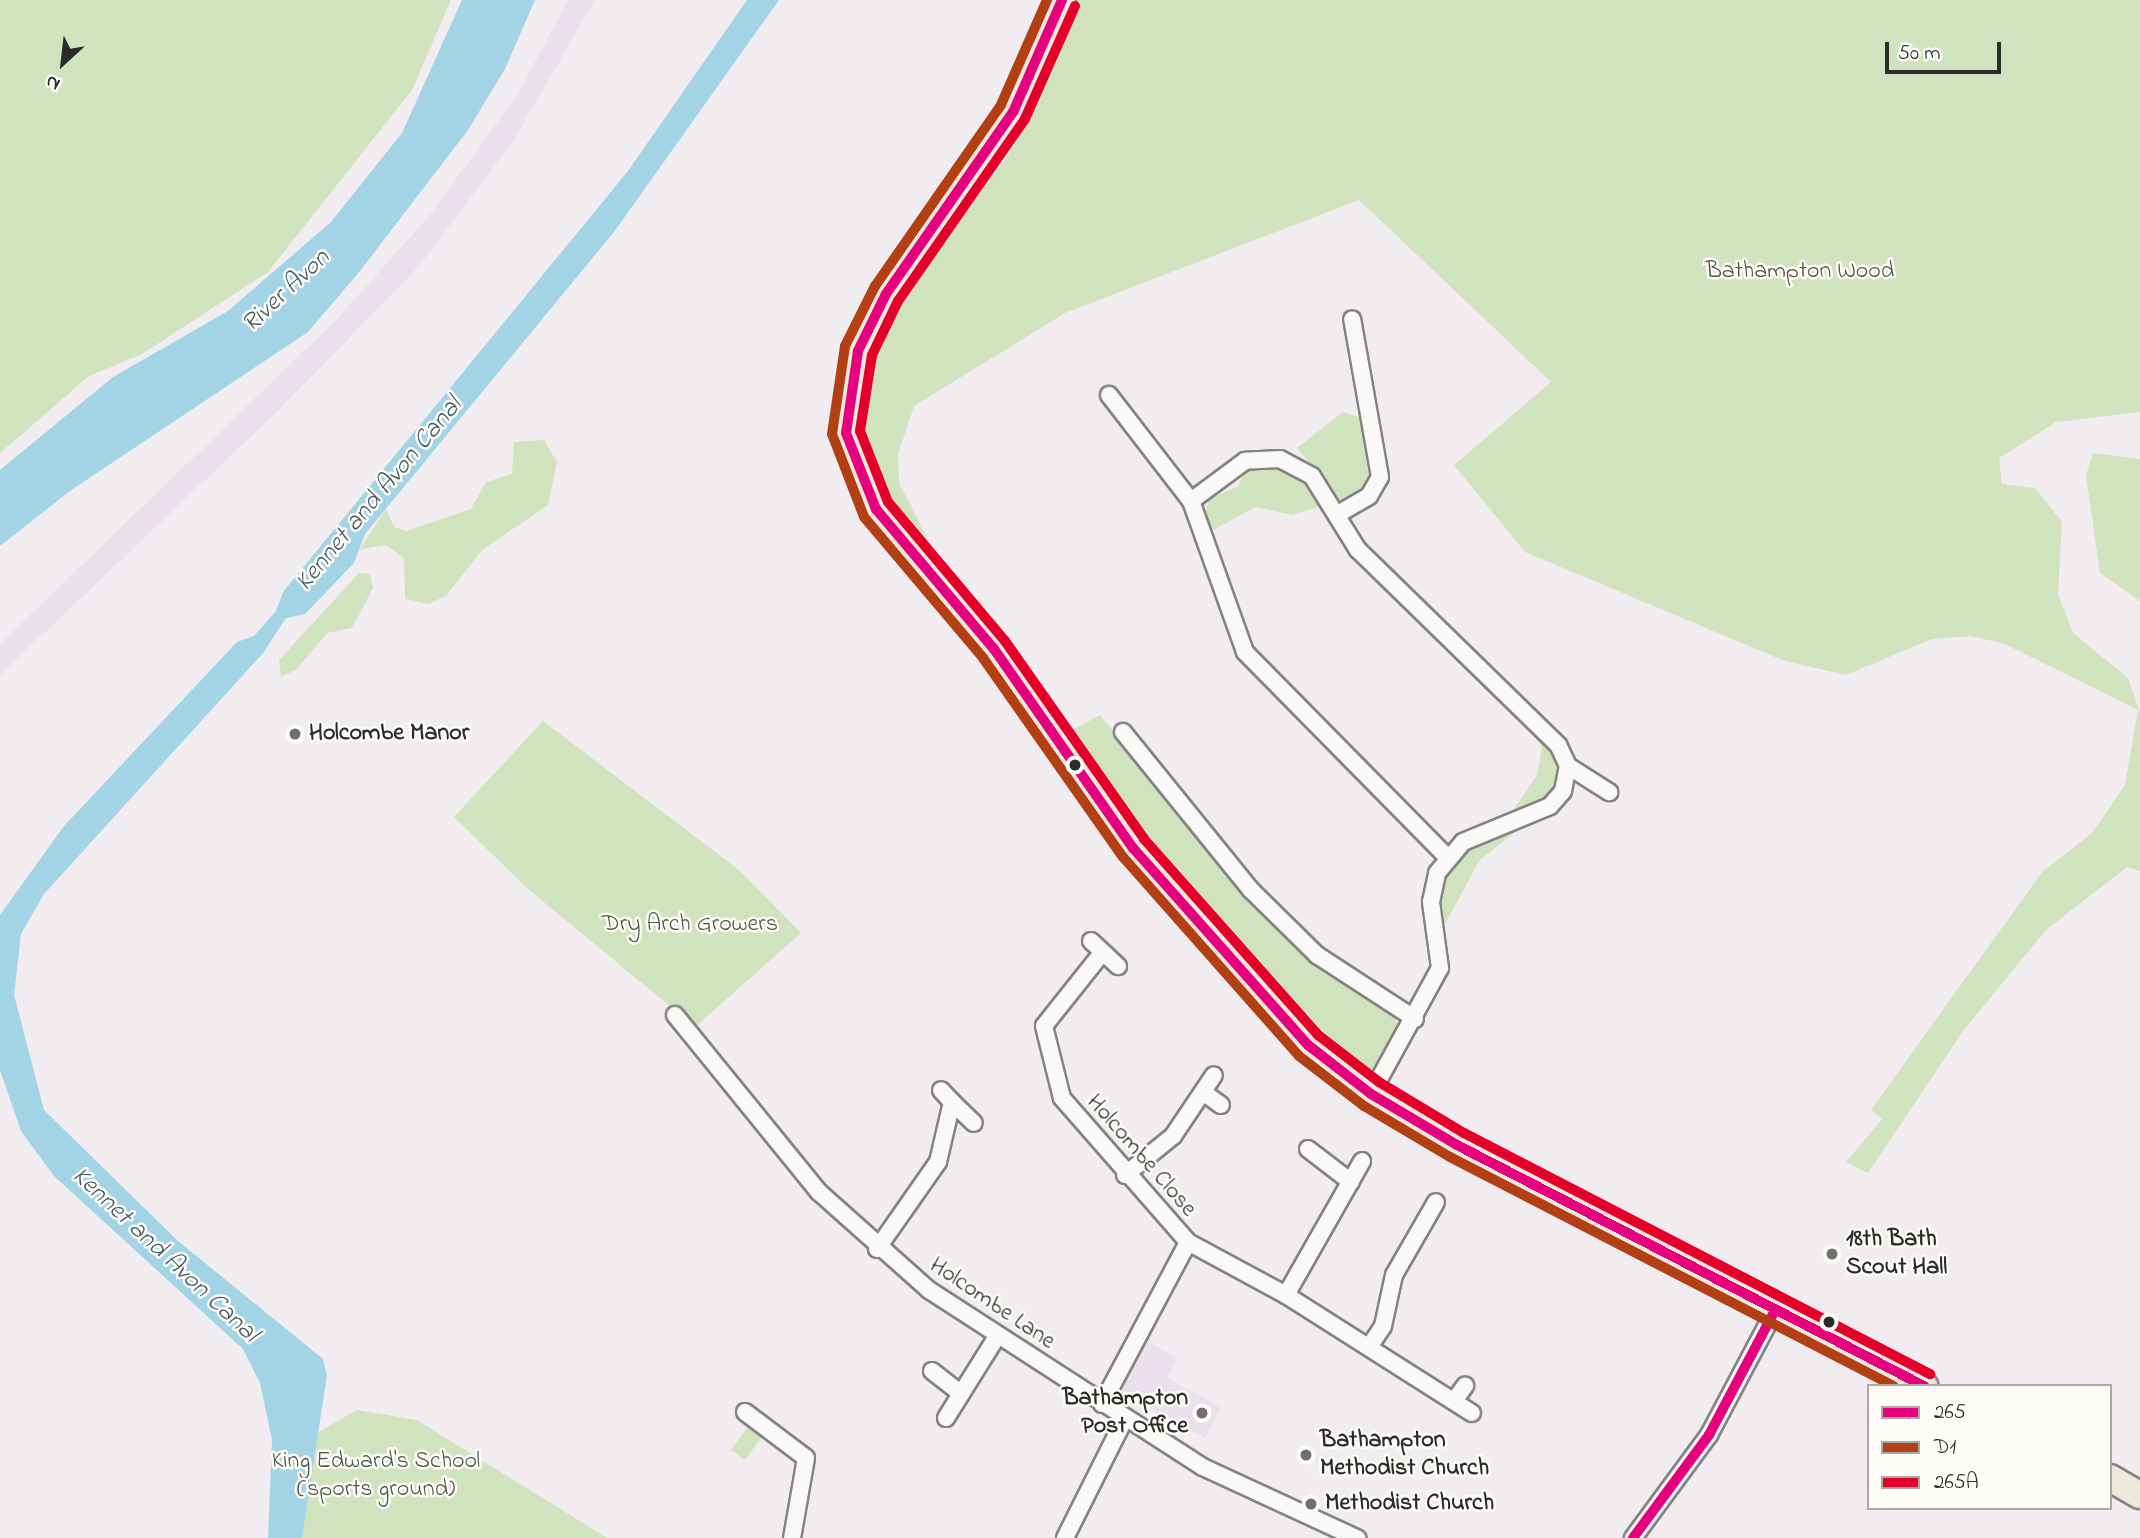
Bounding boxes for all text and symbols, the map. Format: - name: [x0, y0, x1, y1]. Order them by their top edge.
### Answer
- north arrow: [28, 28, 98, 98]
- scale bar: [1888, 28, 2004, 72]
- text: 50 m: [1898, 39, 1941, 69]
- text: N: [41, 67, 65, 97]
- water label: River Avon: [237, 244, 337, 340]
- park label: Bathampton Wood: [1706, 258, 1894, 286]
- water label: Kennet and Avon Canal: [290, 392, 470, 598]
- place label: Holcombe Manor: [309, 720, 469, 748]
- marker: Holcombe Manor: [287, 726, 303, 742]
- unlabelled marker: [1068, 758, 1082, 772]
- park label: Dry Arch Growers: [602, 911, 778, 939]
- street label: Holcombe Close: [1080, 1089, 1202, 1223]
- water label: Kennet and Avon Canal: [64, 1162, 264, 1350]
- place label: 18th Bath Scout Hall: [1846, 1226, 1947, 1282]
- marker: 18th Bath Scout Hall: [1824, 1246, 1840, 1262]
- street label: Holcombe Lane: [924, 1251, 1060, 1357]
- unlabelled marker: [1822, 1315, 1836, 1329]
- legend: [1867, 1384, 2112, 1510]
- place label: Bathampton Post Office: [1062, 1385, 1188, 1441]
- text: 265: [1934, 1398, 1966, 1428]
- marker: Bathampton Post Office: [1194, 1405, 1210, 1421]
- place label: Bathampton Methodist Church: [1320, 1427, 1489, 1483]
- text: D1: [1934, 1433, 1956, 1463]
- marker: Bathampton Methodist Church: [1298, 1447, 1314, 1463]
- park label: King Edward's School (sports ground): [272, 1448, 480, 1504]
- text: 265A: [1934, 1468, 1979, 1498]
- place label: Methodist Church: [1325, 1490, 1494, 1518]
- marker: Methodist Church: [1303, 1496, 1319, 1512]

